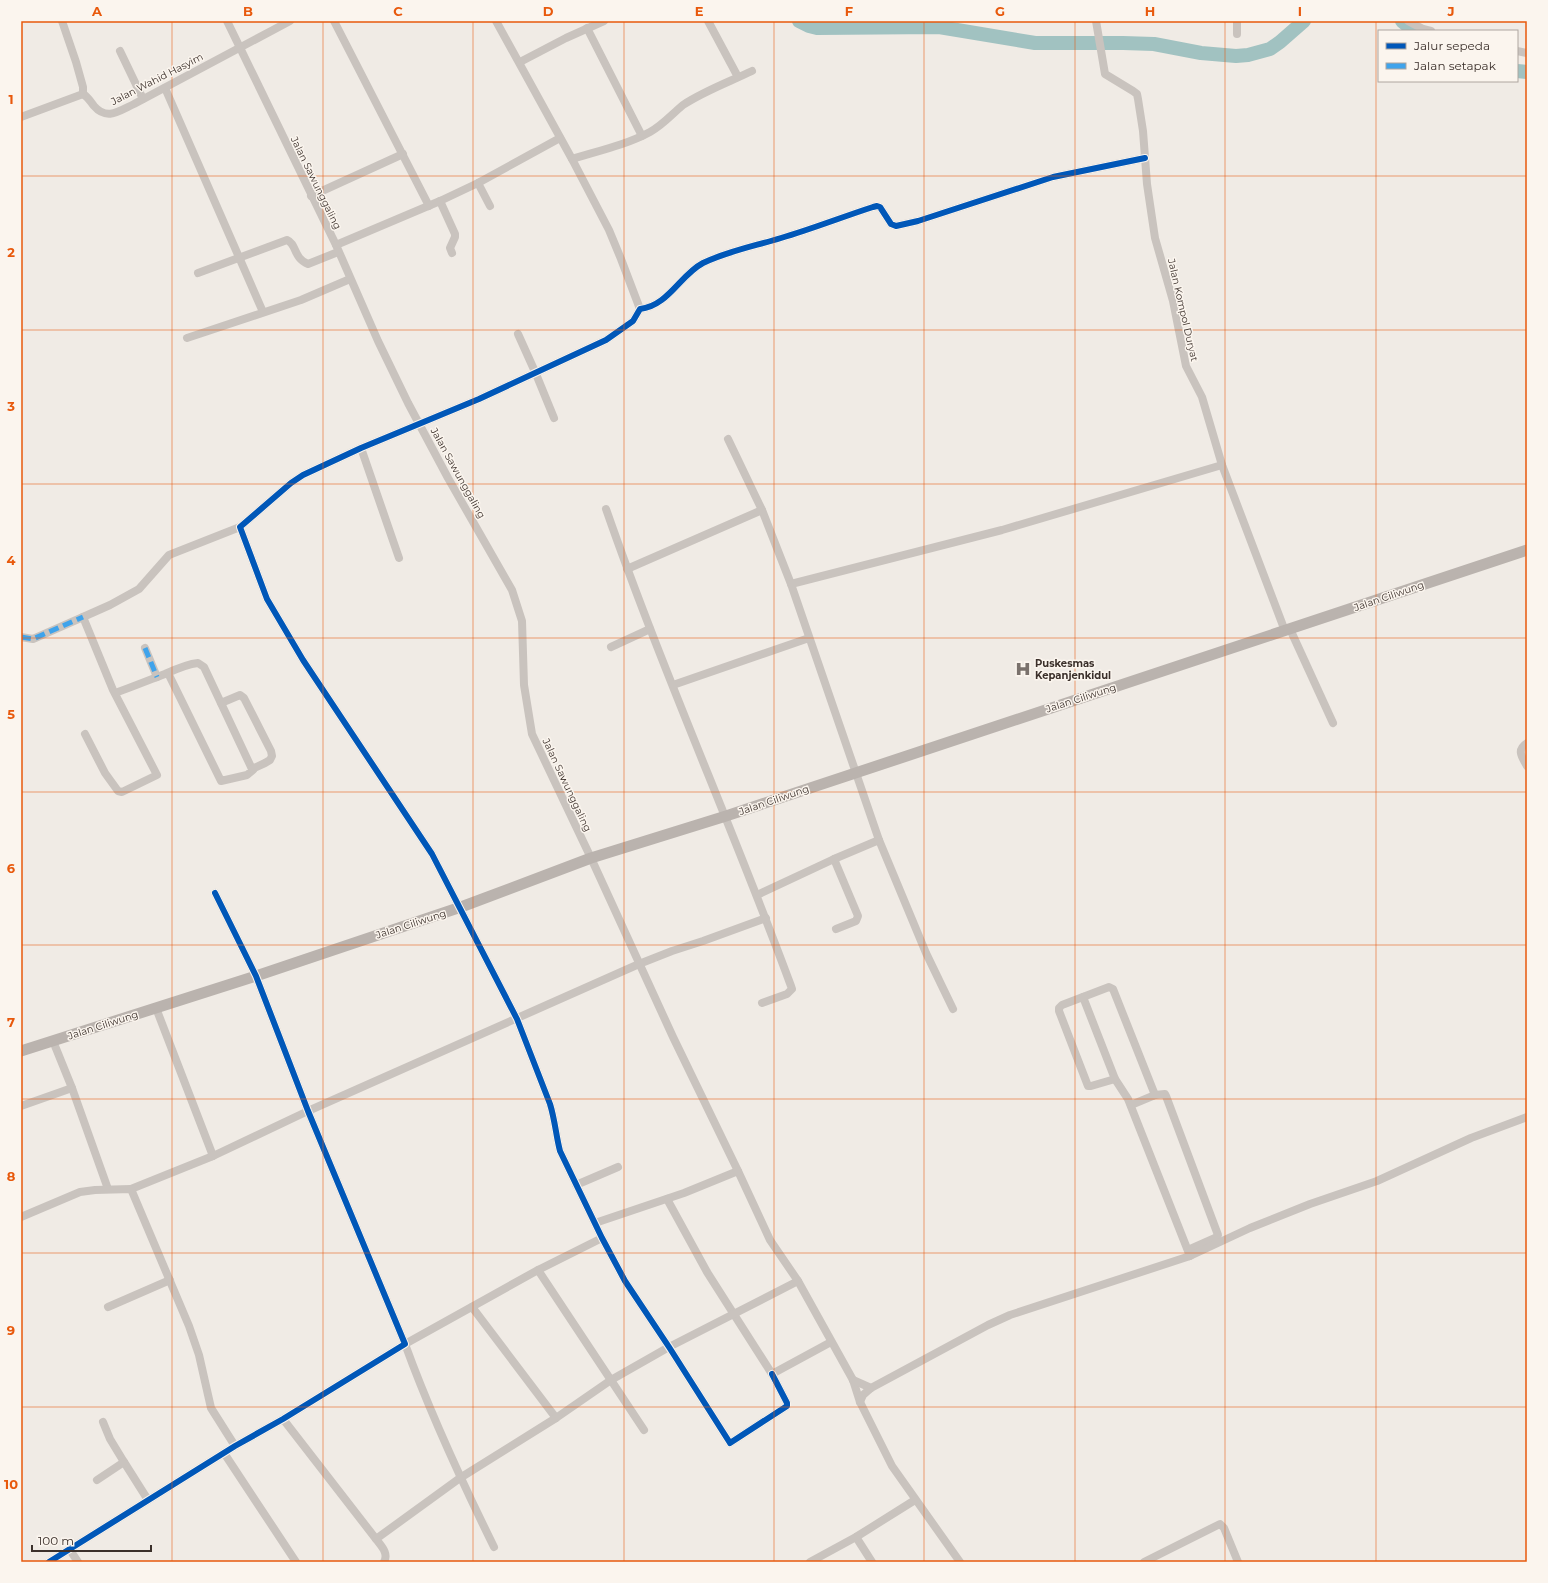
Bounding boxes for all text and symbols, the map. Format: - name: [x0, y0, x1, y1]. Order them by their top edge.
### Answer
- text: A: [91, 3, 103, 19]
- text: B: [243, 3, 253, 19]
- text: C: [393, 3, 403, 19]
- text: D: [543, 3, 554, 19]
- text: E: [695, 3, 704, 19]
- text: F: [845, 3, 853, 19]
- text: G: [995, 3, 1005, 19]
- text: H: [1145, 3, 1155, 19]
- text: I: [1298, 3, 1302, 19]
- text: J: [1446, 3, 1455, 19]
- legend: [1378, 30, 1518, 82]
- text: Jalur sepeda: [1413, 38, 1490, 53]
- street label: Jalan Wahid Hasyim: [108, 50, 205, 108]
- text: Jalan setapak: [1413, 58, 1497, 73]
- text: 1: [8, 91, 14, 107]
- street label: Jalan Sawunggaling: [287, 134, 344, 232]
- text: 2: [7, 244, 15, 260]
- street label: Jalan Kompol Duryat: [1165, 256, 1201, 363]
- text: 3: [6, 398, 15, 414]
- street label: Jalan Sawunggaling: [427, 424, 488, 521]
- text: 4: [7, 552, 16, 568]
- street label: Jalan Ciliwung: [1351, 578, 1426, 614]
- place label: Puskesmas Kepanjenkidul: [1035, 657, 1111, 682]
- hospital icon: Puskesmas Kepanjenkidul: [1014, 660, 1032, 678]
- street label: Jalan Ciliwung: [1043, 681, 1118, 716]
- text: 5: [7, 706, 15, 722]
- street label: Jalan Sawunggaling: [539, 735, 594, 834]
- street label: Jalan Ciliwung: [736, 782, 811, 818]
- text: 6: [7, 860, 16, 876]
- street label: Jalan Ciliwung: [373, 907, 448, 942]
- street label: Jalan Ciliwung: [65, 1008, 140, 1043]
- text: 7: [7, 1014, 15, 1030]
- text: 8: [7, 1168, 16, 1184]
- text: 9: [7, 1322, 15, 1338]
- text: 10: [4, 1476, 18, 1492]
- scale bar: [32, 1527, 151, 1553]
- text: 100 m: [38, 1533, 74, 1548]

